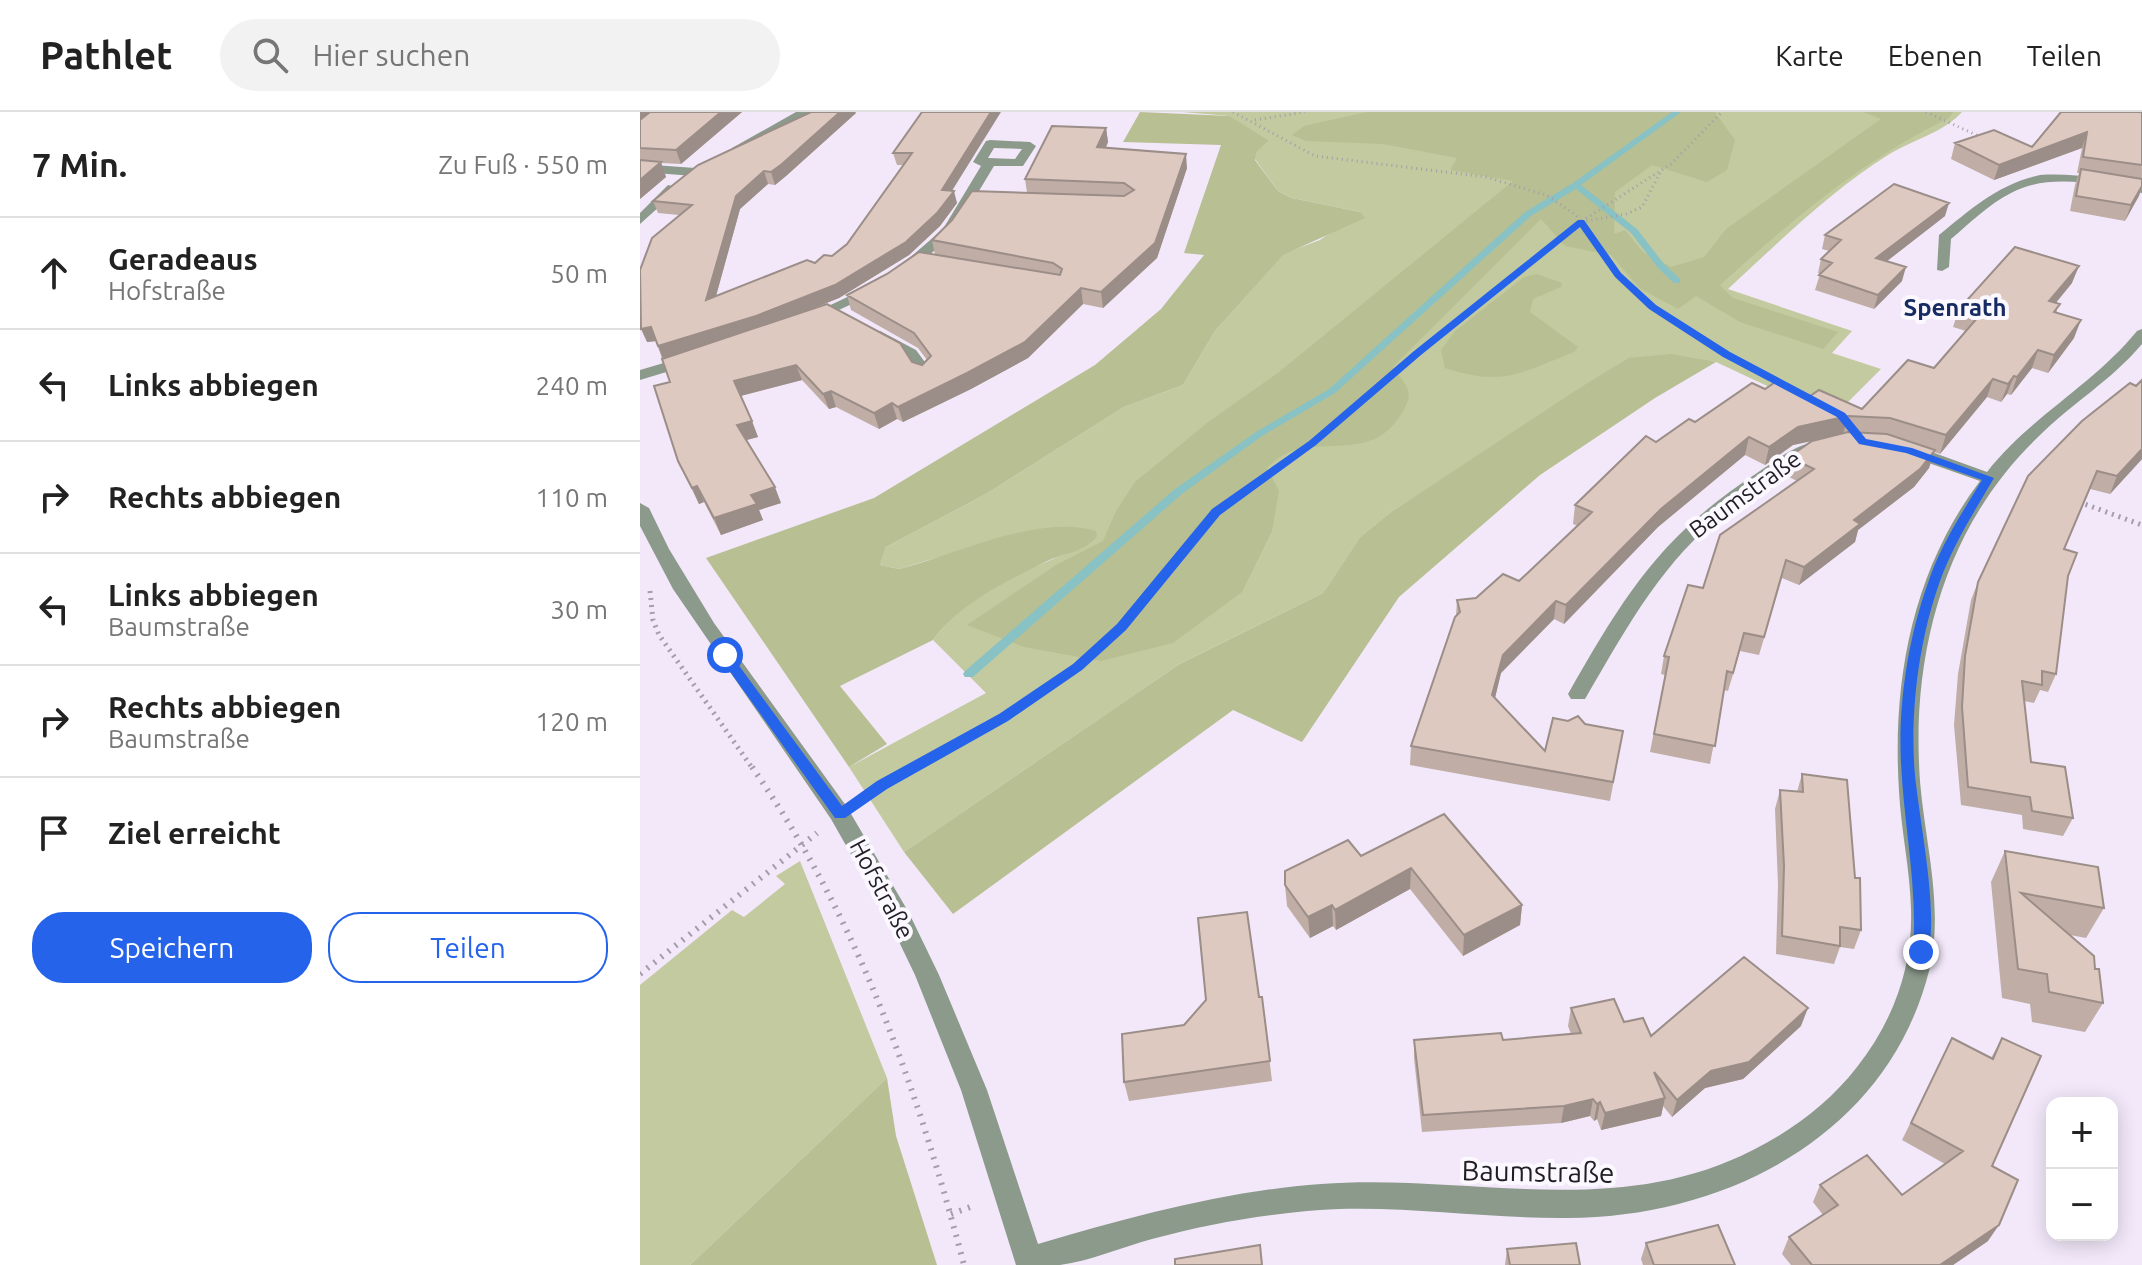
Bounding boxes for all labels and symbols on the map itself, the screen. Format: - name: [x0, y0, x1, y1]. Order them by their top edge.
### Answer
- district label: Spenrath: [1904, 294, 2006, 321]
- street label: Baumstraße: [1684, 445, 1806, 543]
- route start: [707, 637, 743, 673]
- street label: Hofstraße: [845, 835, 919, 943]
- route end: [1903, 934, 1939, 970]
- street label: Baumstraße: [1461, 1154, 1615, 1188]

